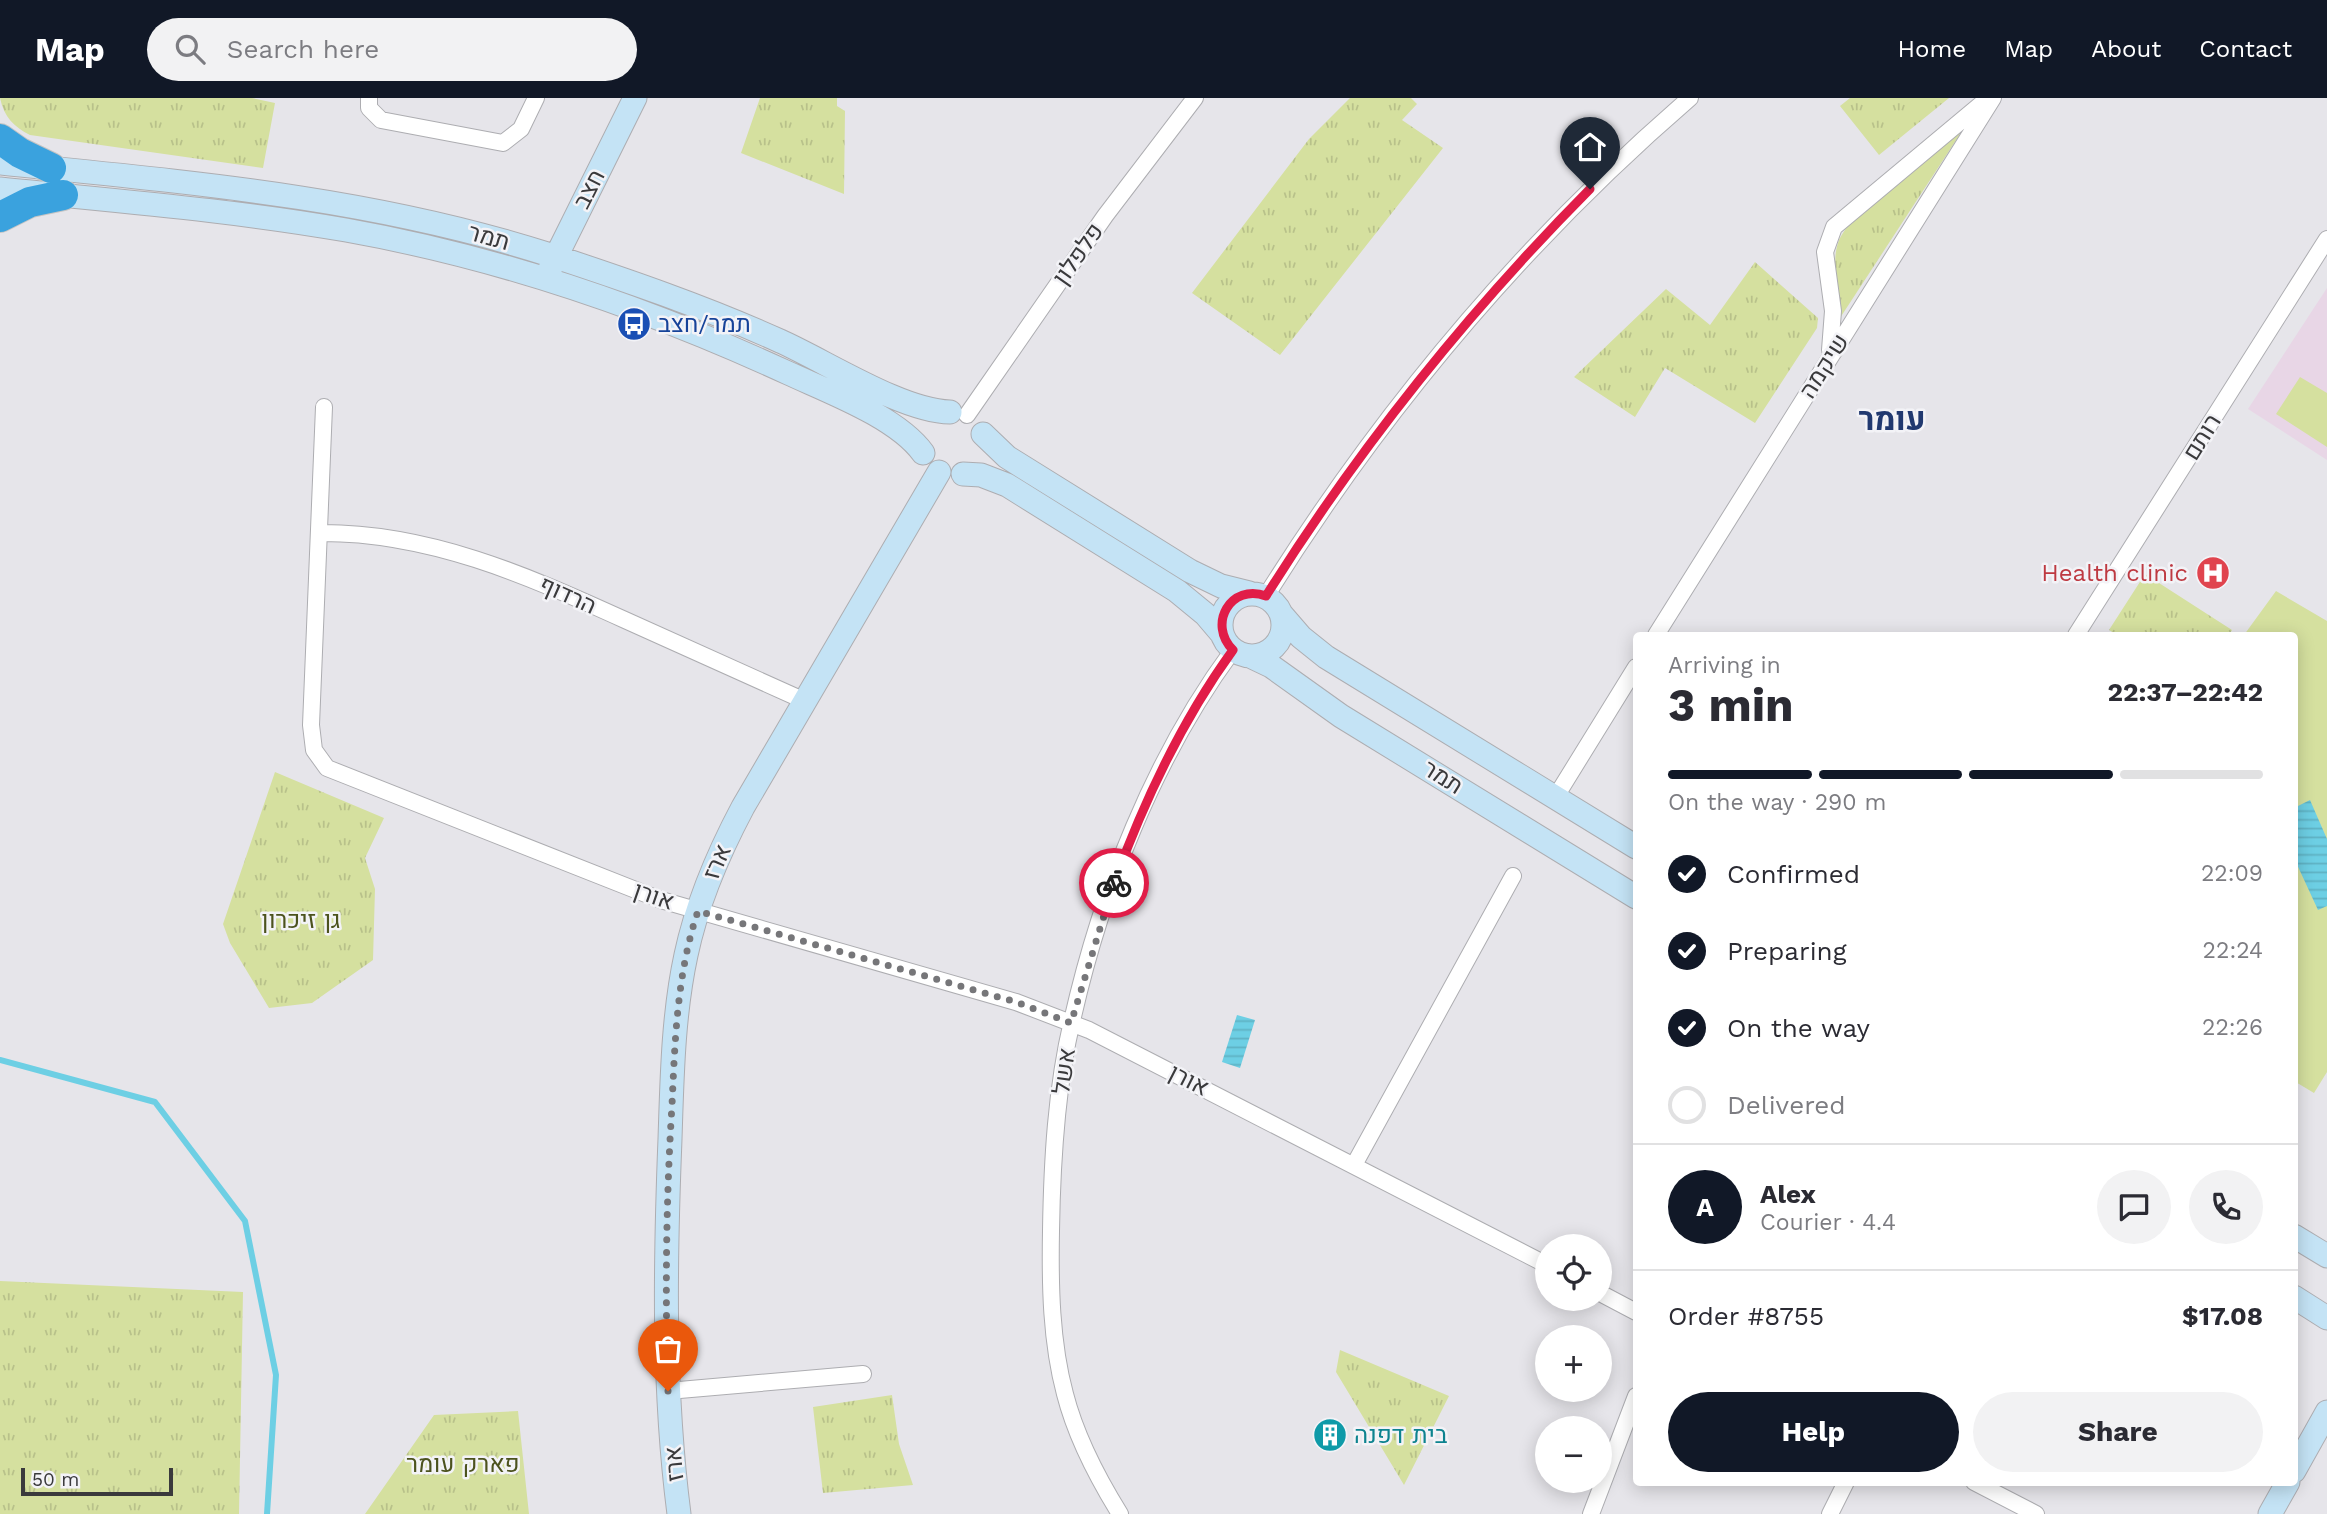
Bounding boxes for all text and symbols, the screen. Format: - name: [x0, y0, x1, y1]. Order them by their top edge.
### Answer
- search box: [147, 18, 637, 81]
- text: Map: [35, 30, 105, 69]
- icon: search: [171, 30, 209, 68]
- text: Search here: [227, 34, 379, 64]
- text: Home: [1898, 35, 1966, 63]
- text: Map: [2004, 35, 2053, 63]
- text: About: [2091, 35, 2161, 63]
- text: Contact: [2199, 35, 2292, 63]
- pin: [1560, 117, 1620, 189]
- icon: home: [1571, 128, 1609, 166]
- street label: חצב: [567, 165, 611, 213]
- street label: תמר: [465, 218, 513, 256]
- street label: פלפלון: [1047, 218, 1109, 290]
- bus stop icon: תמר/חצב: [615, 305, 653, 343]
- place label: תמר/חצב: [658, 310, 751, 338]
- street label: שיקמה: [1793, 329, 1855, 403]
- district label: עומר: [1858, 400, 1926, 438]
- street label: רותם: [2177, 409, 2227, 465]
- hospital icon: Health clinic: [2194, 554, 2232, 592]
- place label: Health clinic: [2041, 559, 2188, 587]
- street label: הרדוף: [535, 570, 601, 620]
- text: Arriving in: [1668, 652, 1781, 679]
- text: 22:37–22:42: [2108, 677, 2263, 707]
- text: 3 min: [1668, 678, 1794, 732]
- street label: תמר: [1418, 754, 1468, 800]
- text: On the way · 290 m: [1668, 789, 1886, 816]
- street label: ארז: [697, 840, 737, 884]
- courier: [1079, 848, 1149, 918]
- icon: check: [1668, 855, 1706, 893]
- text: Confirmed: [1727, 859, 1860, 889]
- text: 22:09: [2201, 860, 2263, 887]
- icon: bike: [1095, 864, 1133, 902]
- street label: אורן: [630, 876, 678, 916]
- park label: גן זיכרון: [262, 906, 340, 934]
- icon: check: [1668, 932, 1706, 970]
- text: Preparing: [1727, 936, 1847, 966]
- text: 22:24: [2203, 937, 2263, 964]
- icon: check: [1668, 1009, 1706, 1047]
- text: On the way: [1727, 1013, 1870, 1043]
- text: 22:26: [2202, 1014, 2263, 1041]
- street label: אשל: [1047, 1046, 1081, 1096]
- street label: אורן: [1164, 1058, 1214, 1102]
- text: Delivered: [1727, 1090, 1846, 1120]
- button: chat: [2097, 1170, 2171, 1244]
- button: phone: [2189, 1170, 2263, 1244]
- text: Alex: [1760, 1179, 1816, 1209]
- text: A: [1696, 1192, 1714, 1222]
- text: Courier · 4.4: [1760, 1209, 1896, 1236]
- map controls: [1535, 1234, 1612, 1493]
- button: locate: [1535, 1234, 1612, 1311]
- text: Order #8755: [1668, 1301, 1824, 1331]
- text: $17.08: [2182, 1301, 2263, 1331]
- pin: [638, 1319, 698, 1391]
- button: +: [1535, 1325, 1612, 1402]
- icon: bag: [649, 1330, 687, 1368]
- button: Help: [1668, 1392, 1959, 1472]
- button: Share: [1973, 1392, 2263, 1472]
- building icon: בית דפנה: [1311, 1416, 1349, 1454]
- button: −: [1535, 1416, 1612, 1493]
- place label: בית דפנה: [1354, 1421, 1448, 1449]
- street label: ארז: [658, 1445, 690, 1483]
- park label: פארק עומר: [406, 1450, 520, 1478]
- scale bar: [21, 1465, 173, 1497]
- text: 50 m: [32, 1468, 79, 1491]

